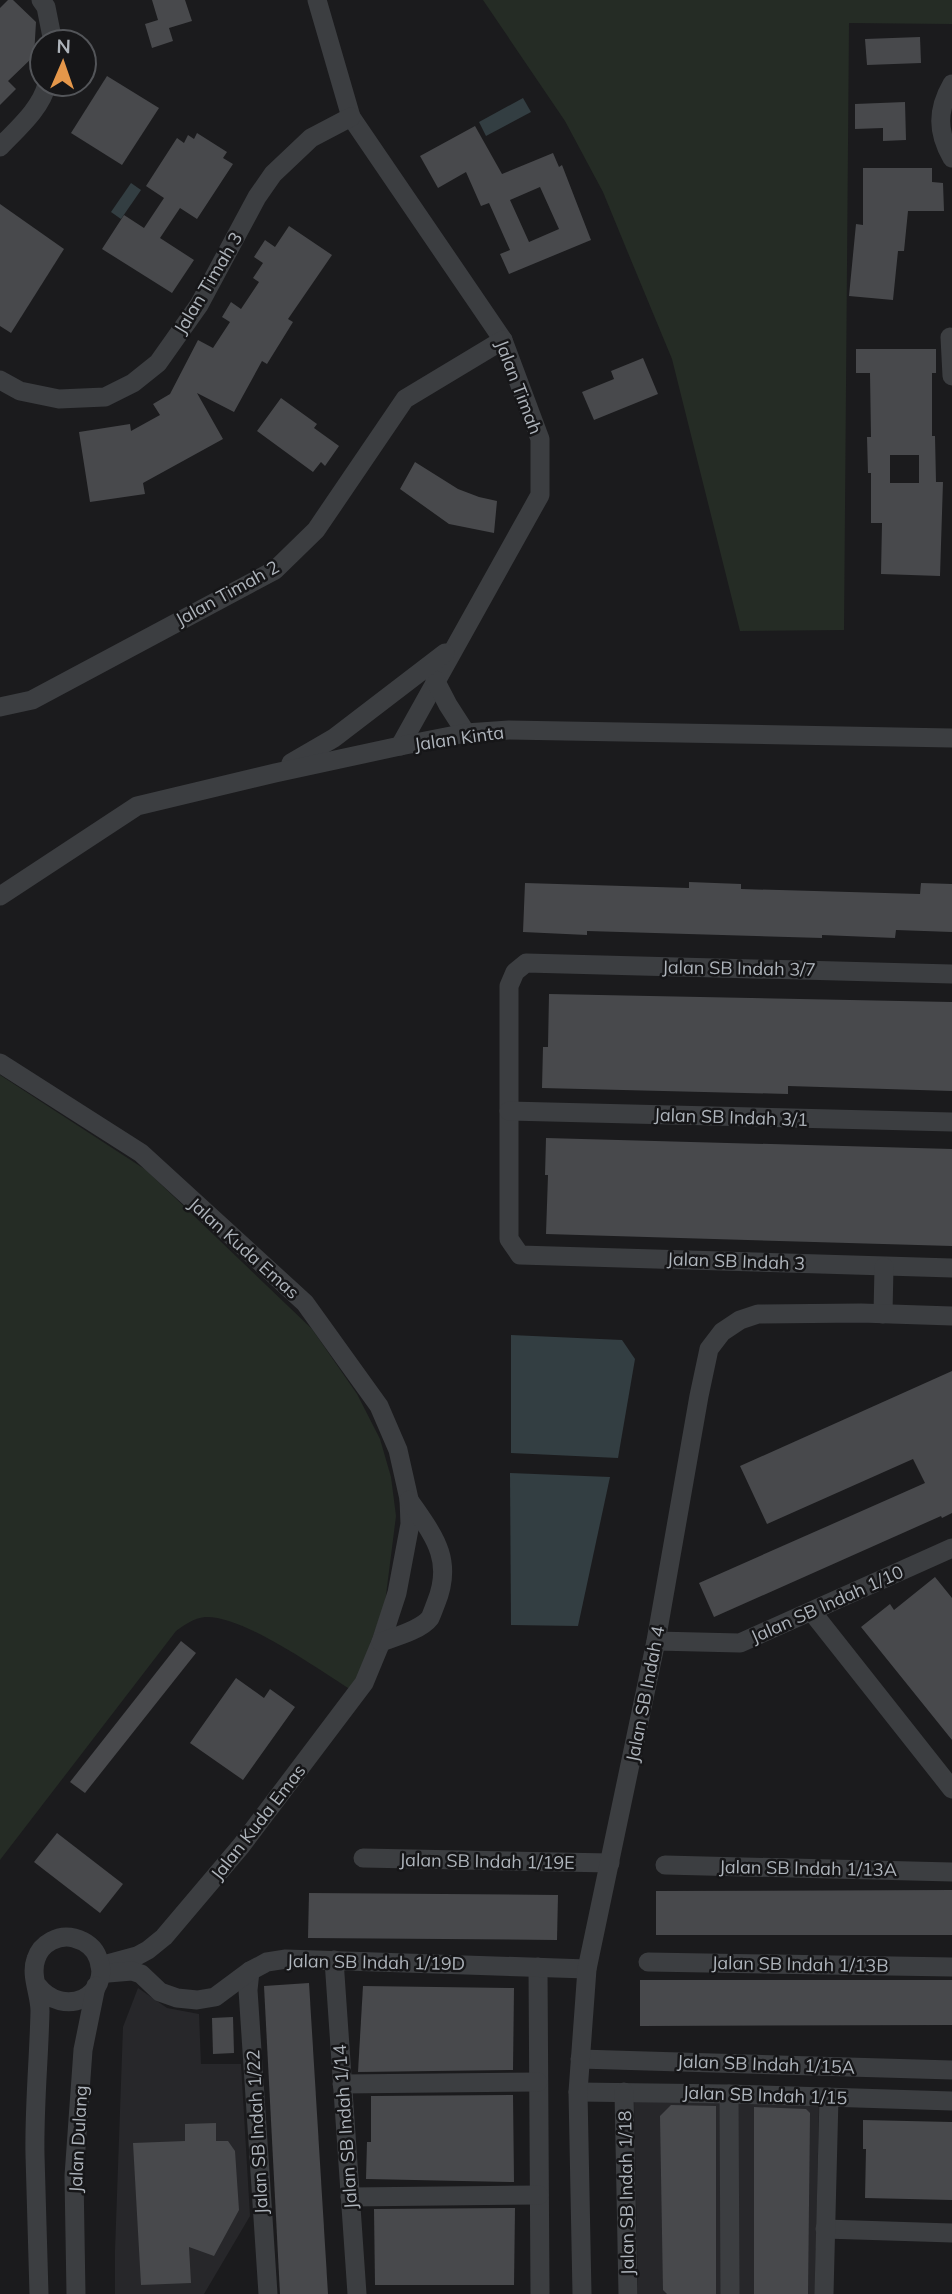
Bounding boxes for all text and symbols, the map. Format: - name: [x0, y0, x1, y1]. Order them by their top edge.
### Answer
- north arrow: [28, 28, 98, 98]
- text: N: [56, 34, 71, 58]
- street label: Jalan Timah 3: [169, 228, 247, 338]
- street label: Jalan Timah: [490, 336, 548, 438]
- street label: Jalan Timah 2: [171, 555, 283, 631]
- street label: Jalan Kinta: [413, 720, 505, 756]
- street label: Jalan SB Indah 3/7: [662, 955, 816, 981]
- street label: Jalan SB Indah 3/1: [654, 1103, 808, 1131]
- street label: Jalan Kuda Emas: [184, 1192, 304, 1304]
- street label: Jalan SB Indah 3: [667, 1247, 805, 1275]
- street label: Jalan SB Indah 1/10: [747, 1560, 907, 1648]
- street label: Jalan SB Indah 4: [621, 1624, 669, 1764]
- street label: Jalan Kuda Emas: [206, 1759, 311, 1885]
- street label: Jalan SB Indah 1/19E: [399, 1848, 575, 1874]
- street label: Jalan SB Indah 1/13A: [719, 1855, 897, 1881]
- street label: Jalan SB Indah 1/19D: [287, 1949, 465, 1975]
- street label: Jalan SB Indah 1/13B: [711, 1951, 889, 1977]
- street label: Jalan SB Indah 1/14: [328, 2044, 362, 2210]
- street label: Jalan SB Indah 1/22: [241, 2049, 273, 2215]
- street label: Jalan SB Indah 1/15A: [677, 2049, 855, 2079]
- street label: Jalan SB Indah 1/15: [682, 2081, 848, 2109]
- street label: Jalan Dulang: [64, 2085, 92, 2193]
- street label: Jalan SB Indah 1/18: [613, 2110, 639, 2276]

